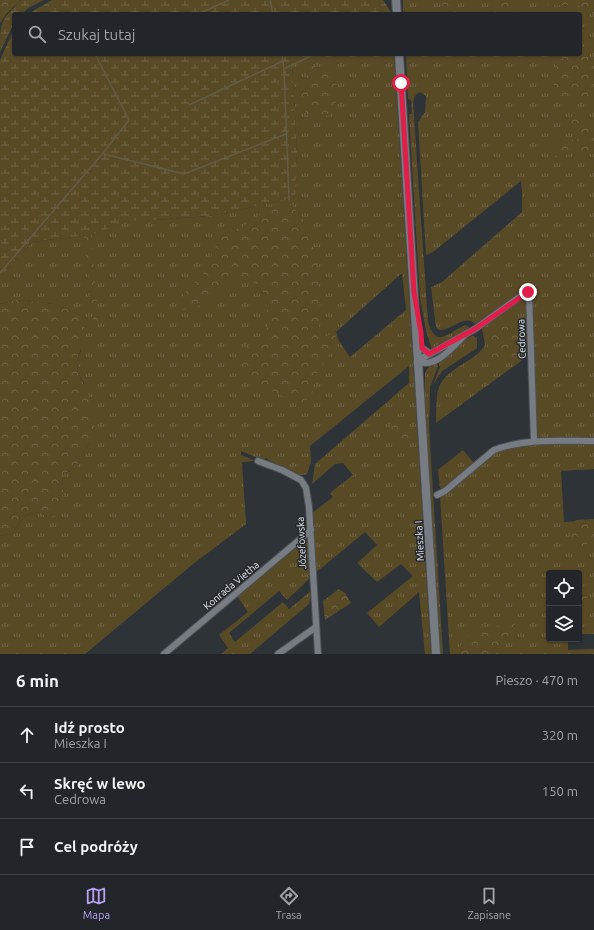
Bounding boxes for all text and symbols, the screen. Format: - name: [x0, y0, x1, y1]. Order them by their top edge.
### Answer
- search box: [12, 12, 582, 56]
- icon: search: [26, 23, 48, 45]
- text: Szukaj tutaj: [58, 26, 135, 43]
- route start: [392, 74, 410, 92]
- route end: [519, 283, 537, 301]
- street label: Cedrowa: [515, 319, 528, 359]
- street label: Józefowska: [295, 516, 308, 570]
- street label: Mieszka I: [413, 520, 426, 562]
- street label: Konrada Vietha: [201, 559, 261, 612]
- map controls: [546, 570, 582, 642]
- button: locate: [546, 570, 582, 606]
- button: layers: [546, 606, 582, 642]
- text: 6 min: [16, 671, 59, 690]
- text: Pieszo · 470 m: [495, 673, 578, 687]
- text: Idź prosto: [54, 719, 125, 736]
- icon: ahead: [16, 724, 38, 746]
- text: 320 m: [542, 728, 578, 742]
- text: Mieszka I: [54, 736, 107, 750]
- text: Skręć w lewo: [54, 775, 146, 792]
- icon: left: [16, 780, 38, 802]
- text: 150 m: [542, 784, 578, 798]
- text: Cedrowa: [54, 792, 106, 806]
- icon: arrive: [16, 836, 38, 858]
- text: Cel podróży: [54, 838, 138, 855]
- tab: Mapa: [83, 885, 110, 921]
- tab: Trasa: [276, 885, 302, 921]
- tab: Zapisane: [467, 885, 511, 921]

